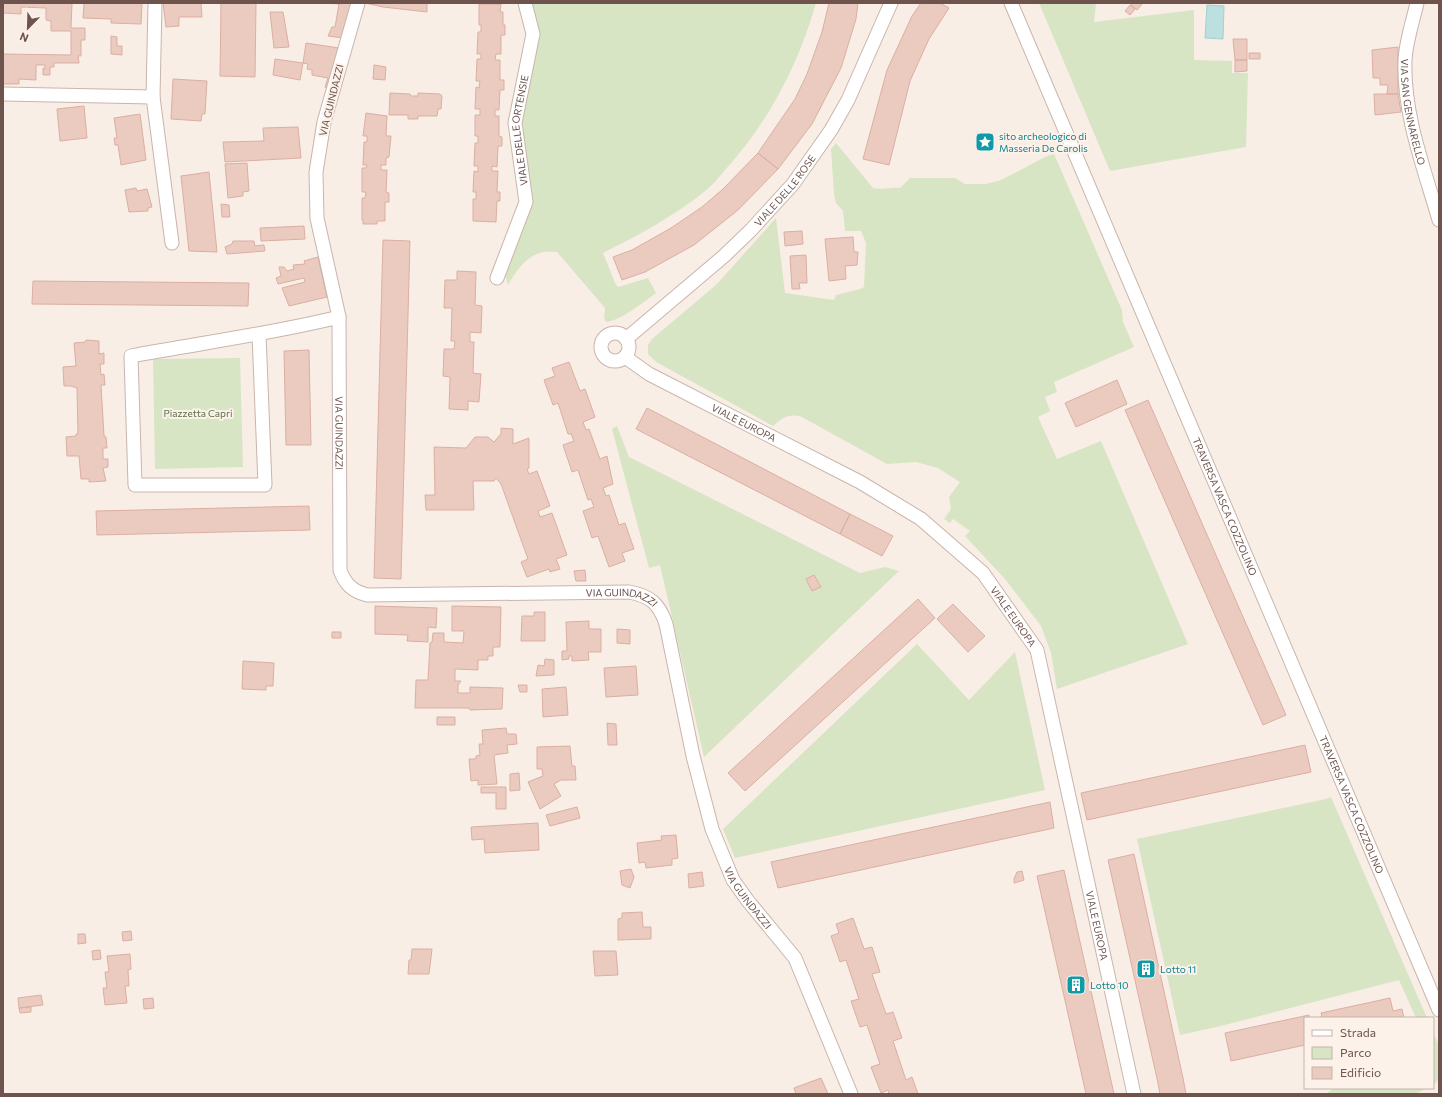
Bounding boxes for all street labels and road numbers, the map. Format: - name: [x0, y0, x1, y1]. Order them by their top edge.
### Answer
- street label: VIA SAN GENNARELLO: [1399, 58, 1428, 167]
- street label: VIA GUINDAZZI: [316, 63, 346, 137]
- street label: VIALE DELLE ORTENSIE: [509, 74, 531, 186]
- street label: VIALE DELLE ROSE: [752, 152, 818, 229]
- street label: VIA GUINDAZZI: [333, 396, 346, 470]
- street label: VIALE EUROPA: [710, 401, 778, 444]
- street label: TRAVERSA VASCA COZZOLINO: [1190, 436, 1260, 577]
- street label: VIALE EUROPA: [988, 584, 1039, 649]
- street label: VIA GUINDAZZI: [586, 586, 660, 609]
- street label: TRAVERSA VASCA COZZOLINO: [1317, 734, 1386, 875]
- street label: VIA GUINDAZZI: [722, 865, 774, 931]
- street label: VIALE EUROPA: [1084, 890, 1111, 961]

